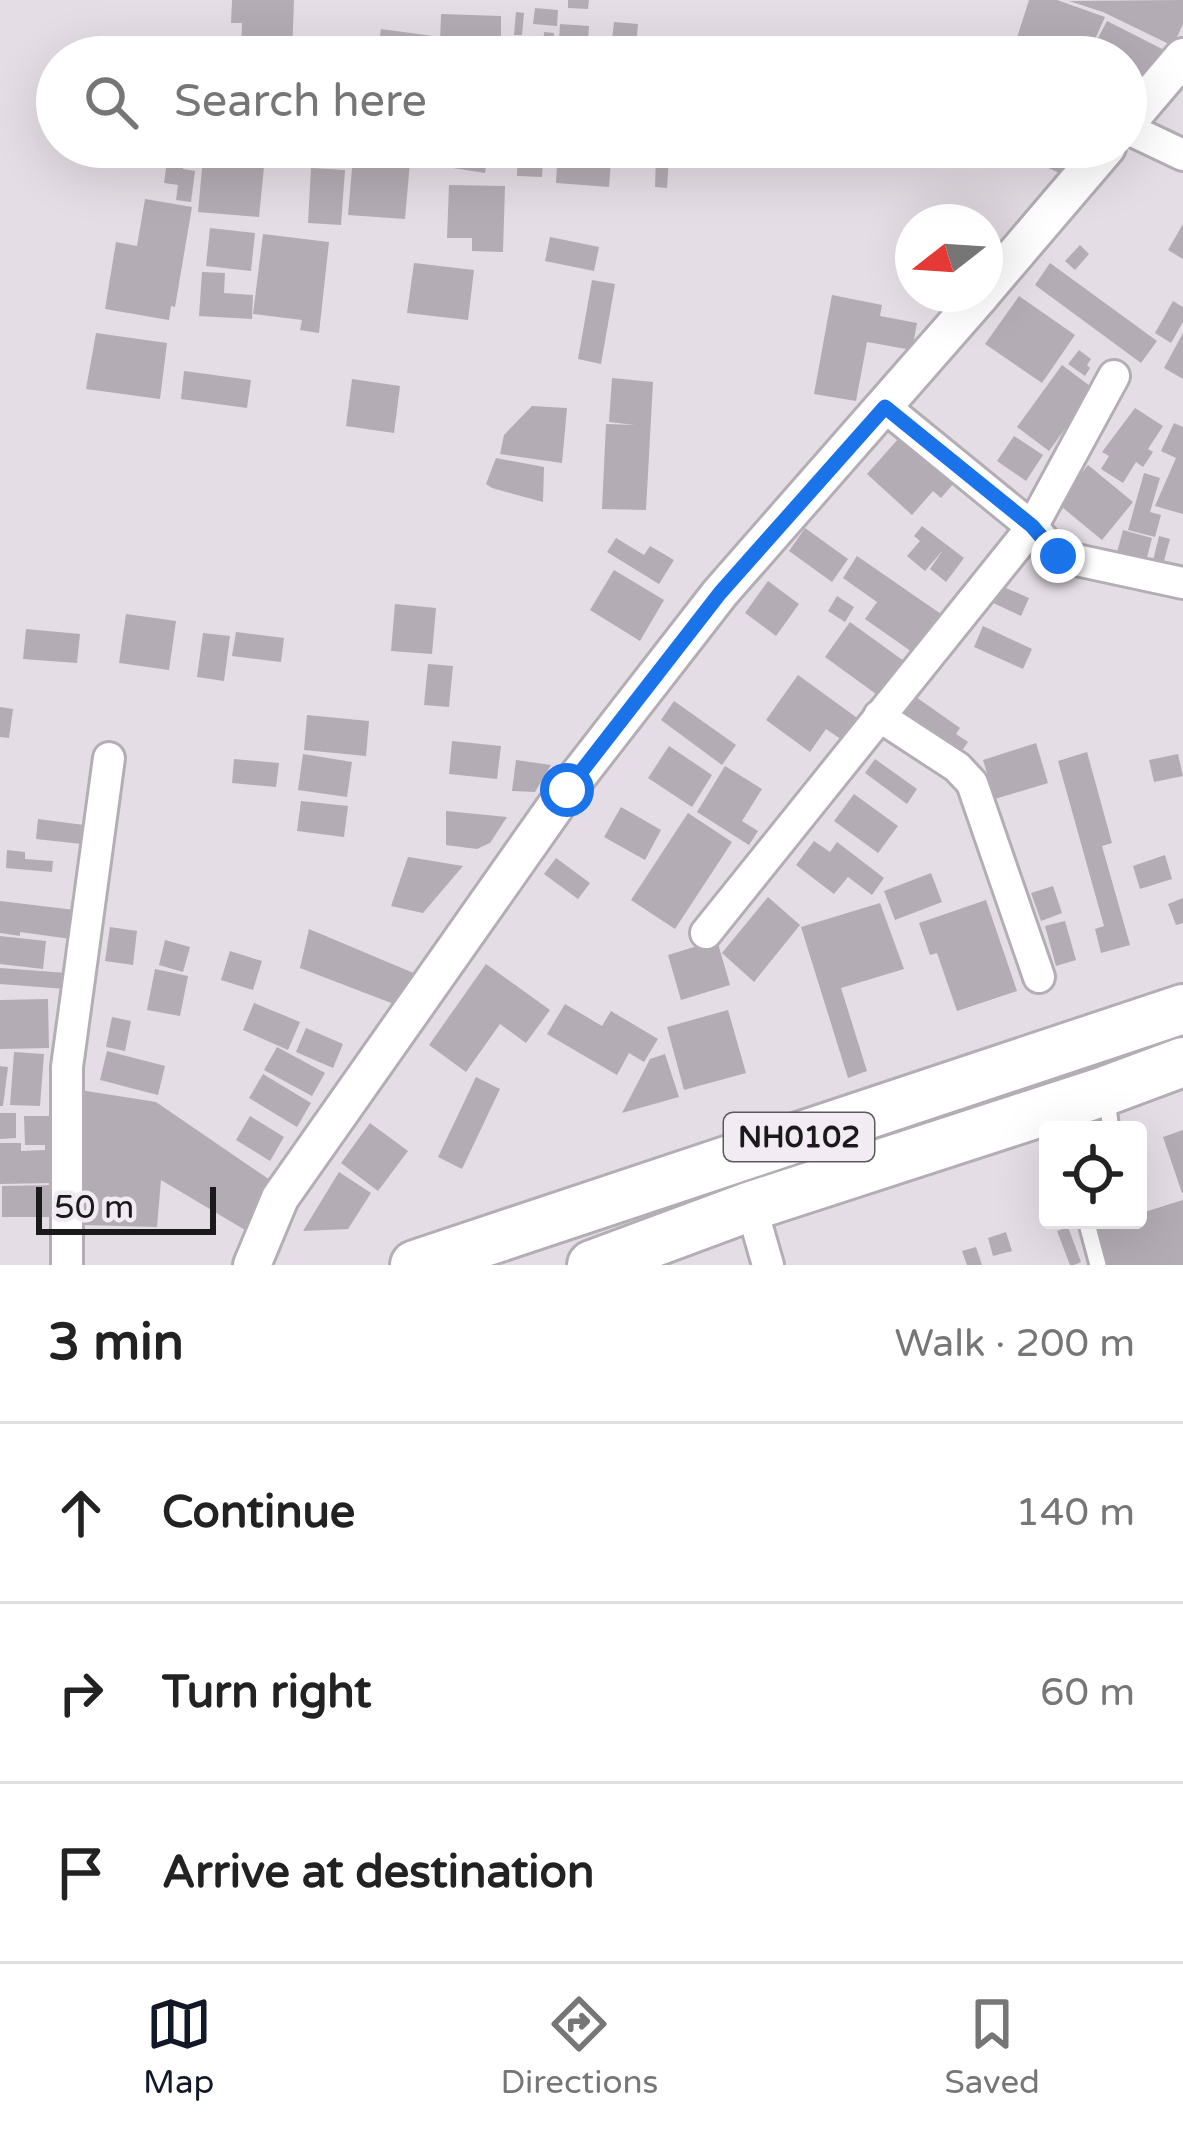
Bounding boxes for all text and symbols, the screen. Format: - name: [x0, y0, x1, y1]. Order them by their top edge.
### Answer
- search box: [36, 36, 1147, 168]
- icon: search: [78, 69, 144, 135]
- text: Search here: [174, 75, 427, 129]
- north arrow: [895, 204, 1003, 312]
- route end: [1031, 529, 1085, 583]
- route start: [540, 763, 594, 817]
- road number: NH0102: [724, 1113, 874, 1161]
- map controls: [1039, 1121, 1147, 1229]
- button: locate: [1039, 1121, 1147, 1229]
- scale bar: [36, 1181, 216, 1234]
- text: 50 m: [54, 1188, 134, 1227]
- text: 3 min: [48, 1312, 184, 1374]
- text: Walk · 200 m: [894, 1320, 1135, 1367]
- icon: ahead: [48, 1480, 114, 1546]
- text: Continue: [162, 1486, 355, 1540]
- text: 140 m: [1016, 1489, 1135, 1536]
- icon: right: [48, 1660, 114, 1726]
- text: Turn right: [162, 1666, 371, 1720]
- text: 60 m: [1040, 1669, 1135, 1716]
- icon: arrive: [48, 1840, 114, 1906]
- text: Arrive at destination: [162, 1846, 594, 1900]
- tab: Map: [143, 1991, 214, 2102]
- tab: Directions: [500, 1991, 658, 2102]
- tab: Saved: [945, 1991, 1040, 2102]

